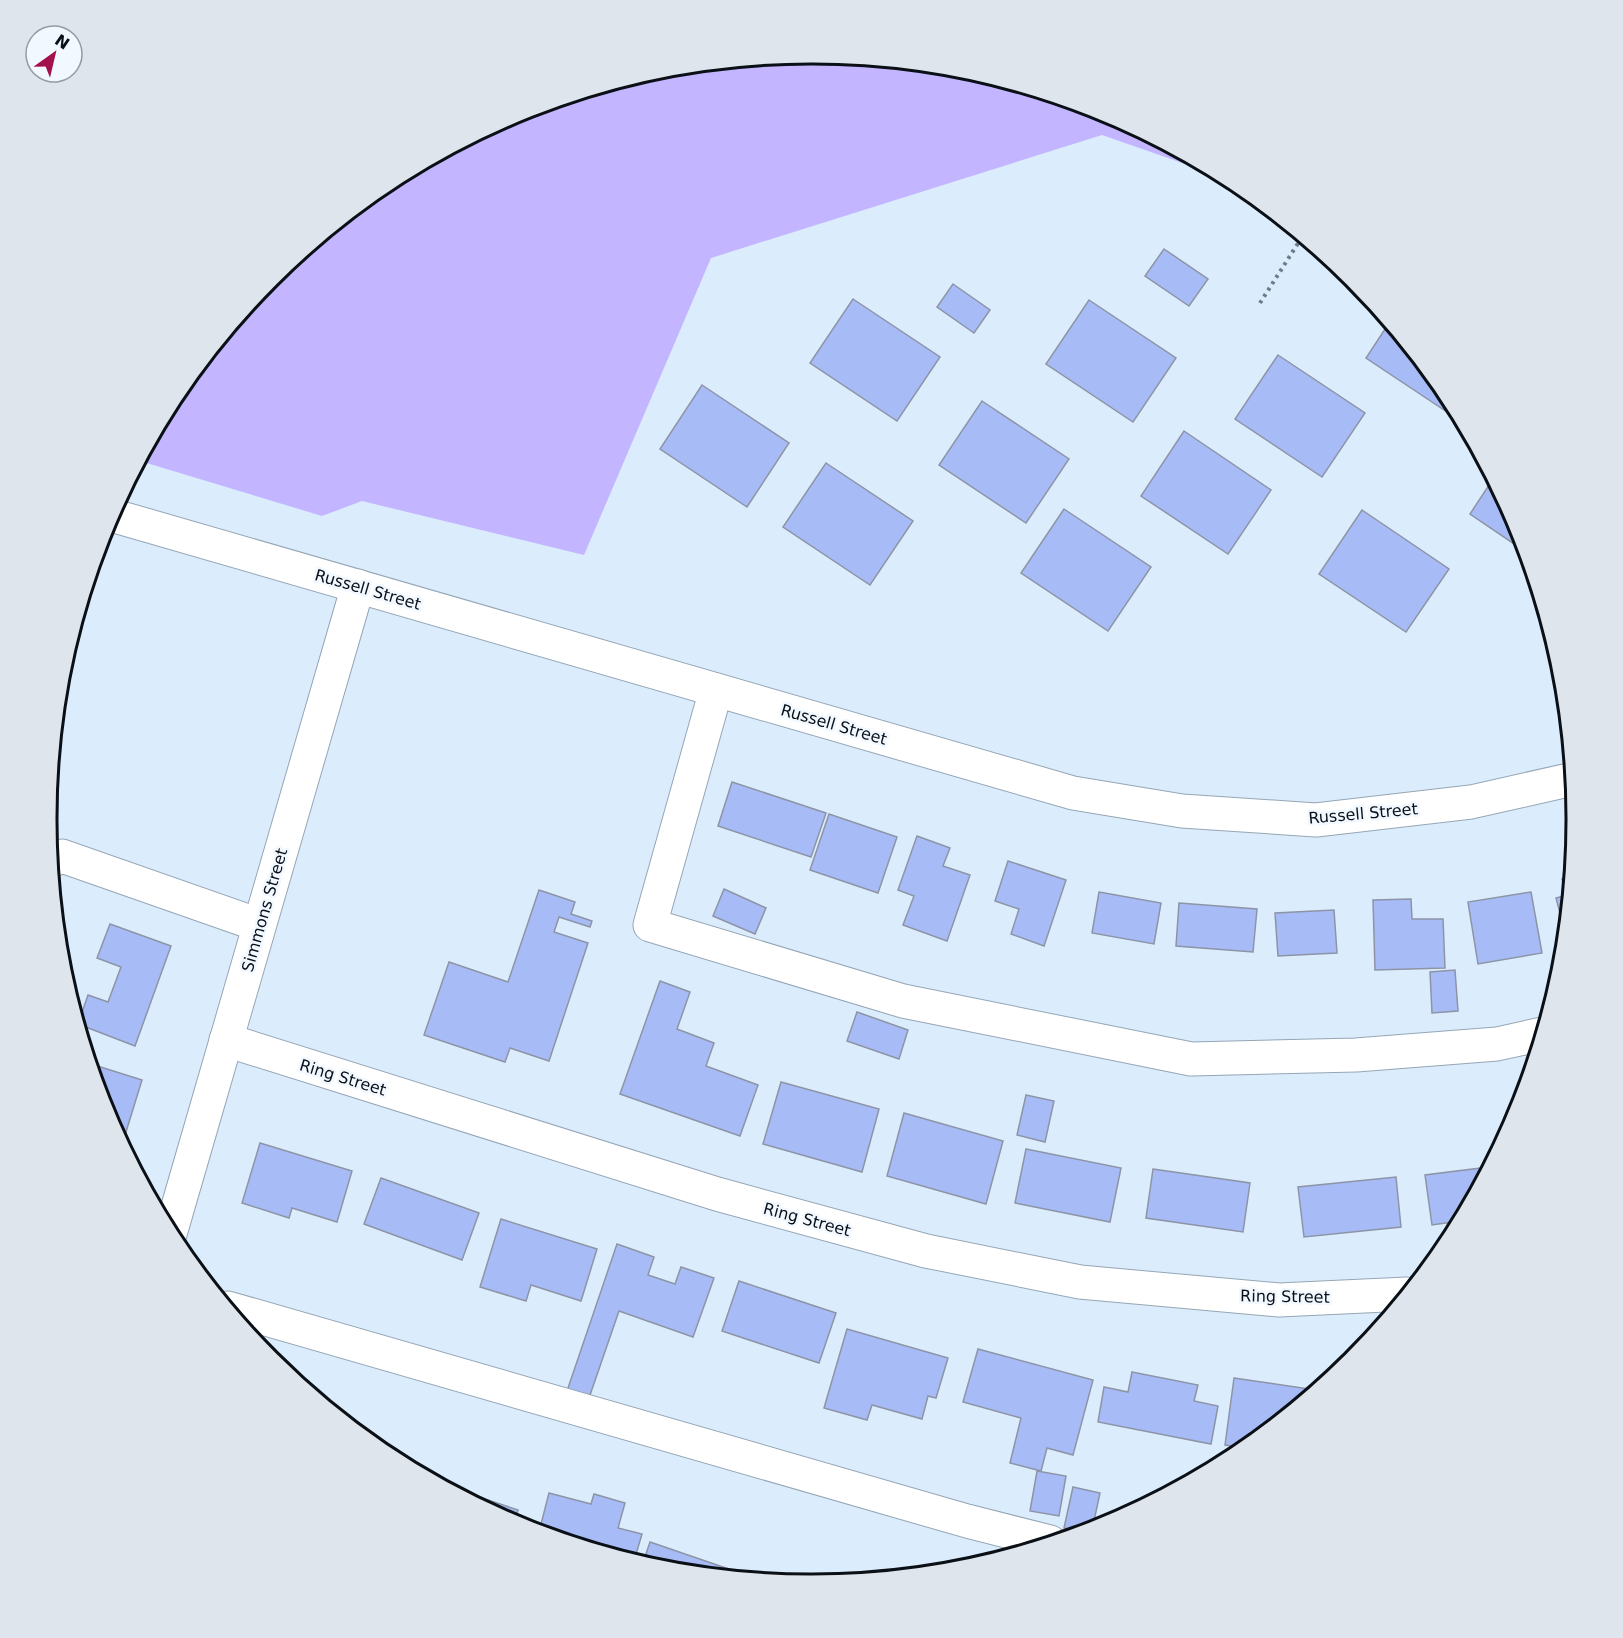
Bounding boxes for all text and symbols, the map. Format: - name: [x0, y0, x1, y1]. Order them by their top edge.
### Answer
- north arrow: [24, 24, 84, 84]
- text: N: [51, 30, 73, 54]
- street label: Russell Street: [313, 565, 423, 614]
- street label: Russell Street: [779, 700, 889, 749]
- street label: Russell Street: [1308, 799, 1418, 828]
- street label: Simmons Street: [238, 846, 291, 974]
- street label: Ring Street: [297, 1055, 388, 1100]
- street label: Ring Street: [761, 1199, 853, 1240]
- street label: Ring Street: [1240, 1286, 1330, 1307]

